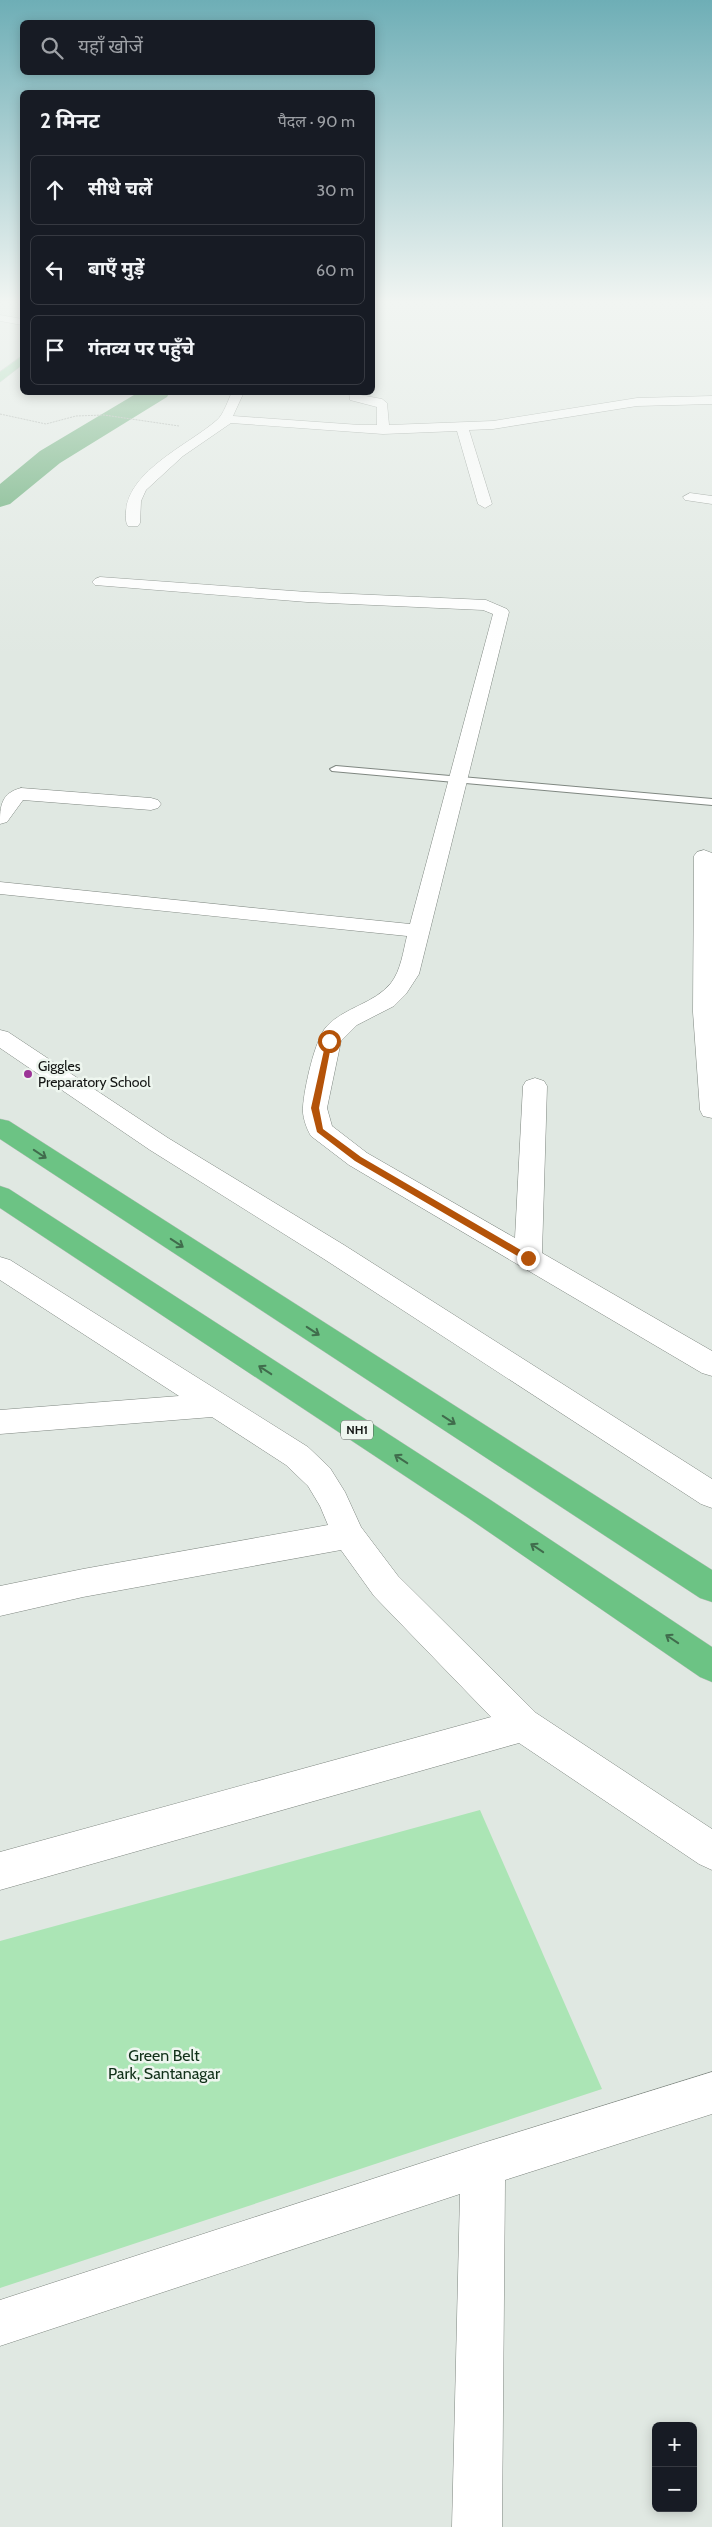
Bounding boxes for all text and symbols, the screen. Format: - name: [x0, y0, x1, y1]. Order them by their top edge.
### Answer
- search box: [20, 20, 375, 75]
- icon: search: [38, 34, 66, 62]
- text: यहाँ खोजें: [78, 35, 143, 58]
- text: 2 मिनट: [40, 108, 100, 133]
- text: पैदल · 90 m: [278, 112, 355, 131]
- icon: ahead: [41, 176, 69, 204]
- text: सीधे चलें: [88, 177, 152, 200]
- text: 30 m: [317, 181, 354, 200]
- icon: left: [41, 256, 69, 284]
- text: बाएँ मुड़ें: [88, 257, 144, 280]
- text: 60 m: [316, 261, 354, 280]
- icon: arrive: [41, 336, 69, 364]
- text: गंतव्य पर पहुँचे: [88, 337, 194, 360]
- route start: [318, 1030, 341, 1053]
- place label: Giggles Preparatory School: [38, 1057, 151, 1091]
- marker: Giggles Preparatory School: [22, 1068, 34, 1080]
- one-way arrow: [33, 1149, 47, 1159]
- one-way arrow: [169, 1238, 183, 1248]
- route end: [517, 1247, 540, 1270]
- one-way arrow: [306, 1326, 320, 1336]
- one-way arrow: [258, 1365, 272, 1375]
- one-way arrow: [442, 1414, 456, 1425]
- road number: NH1: [341, 1420, 373, 1440]
- one-way arrow: [395, 1453, 409, 1463]
- one-way arrow: [530, 1543, 544, 1553]
- one-way arrow: [665, 1634, 679, 1644]
- park label: Green Belt Park, Santanagar: [108, 2046, 221, 2083]
- map controls: [652, 2422, 697, 2512]
- button: +: [652, 2422, 697, 2467]
- button: −: [652, 2467, 697, 2512]

